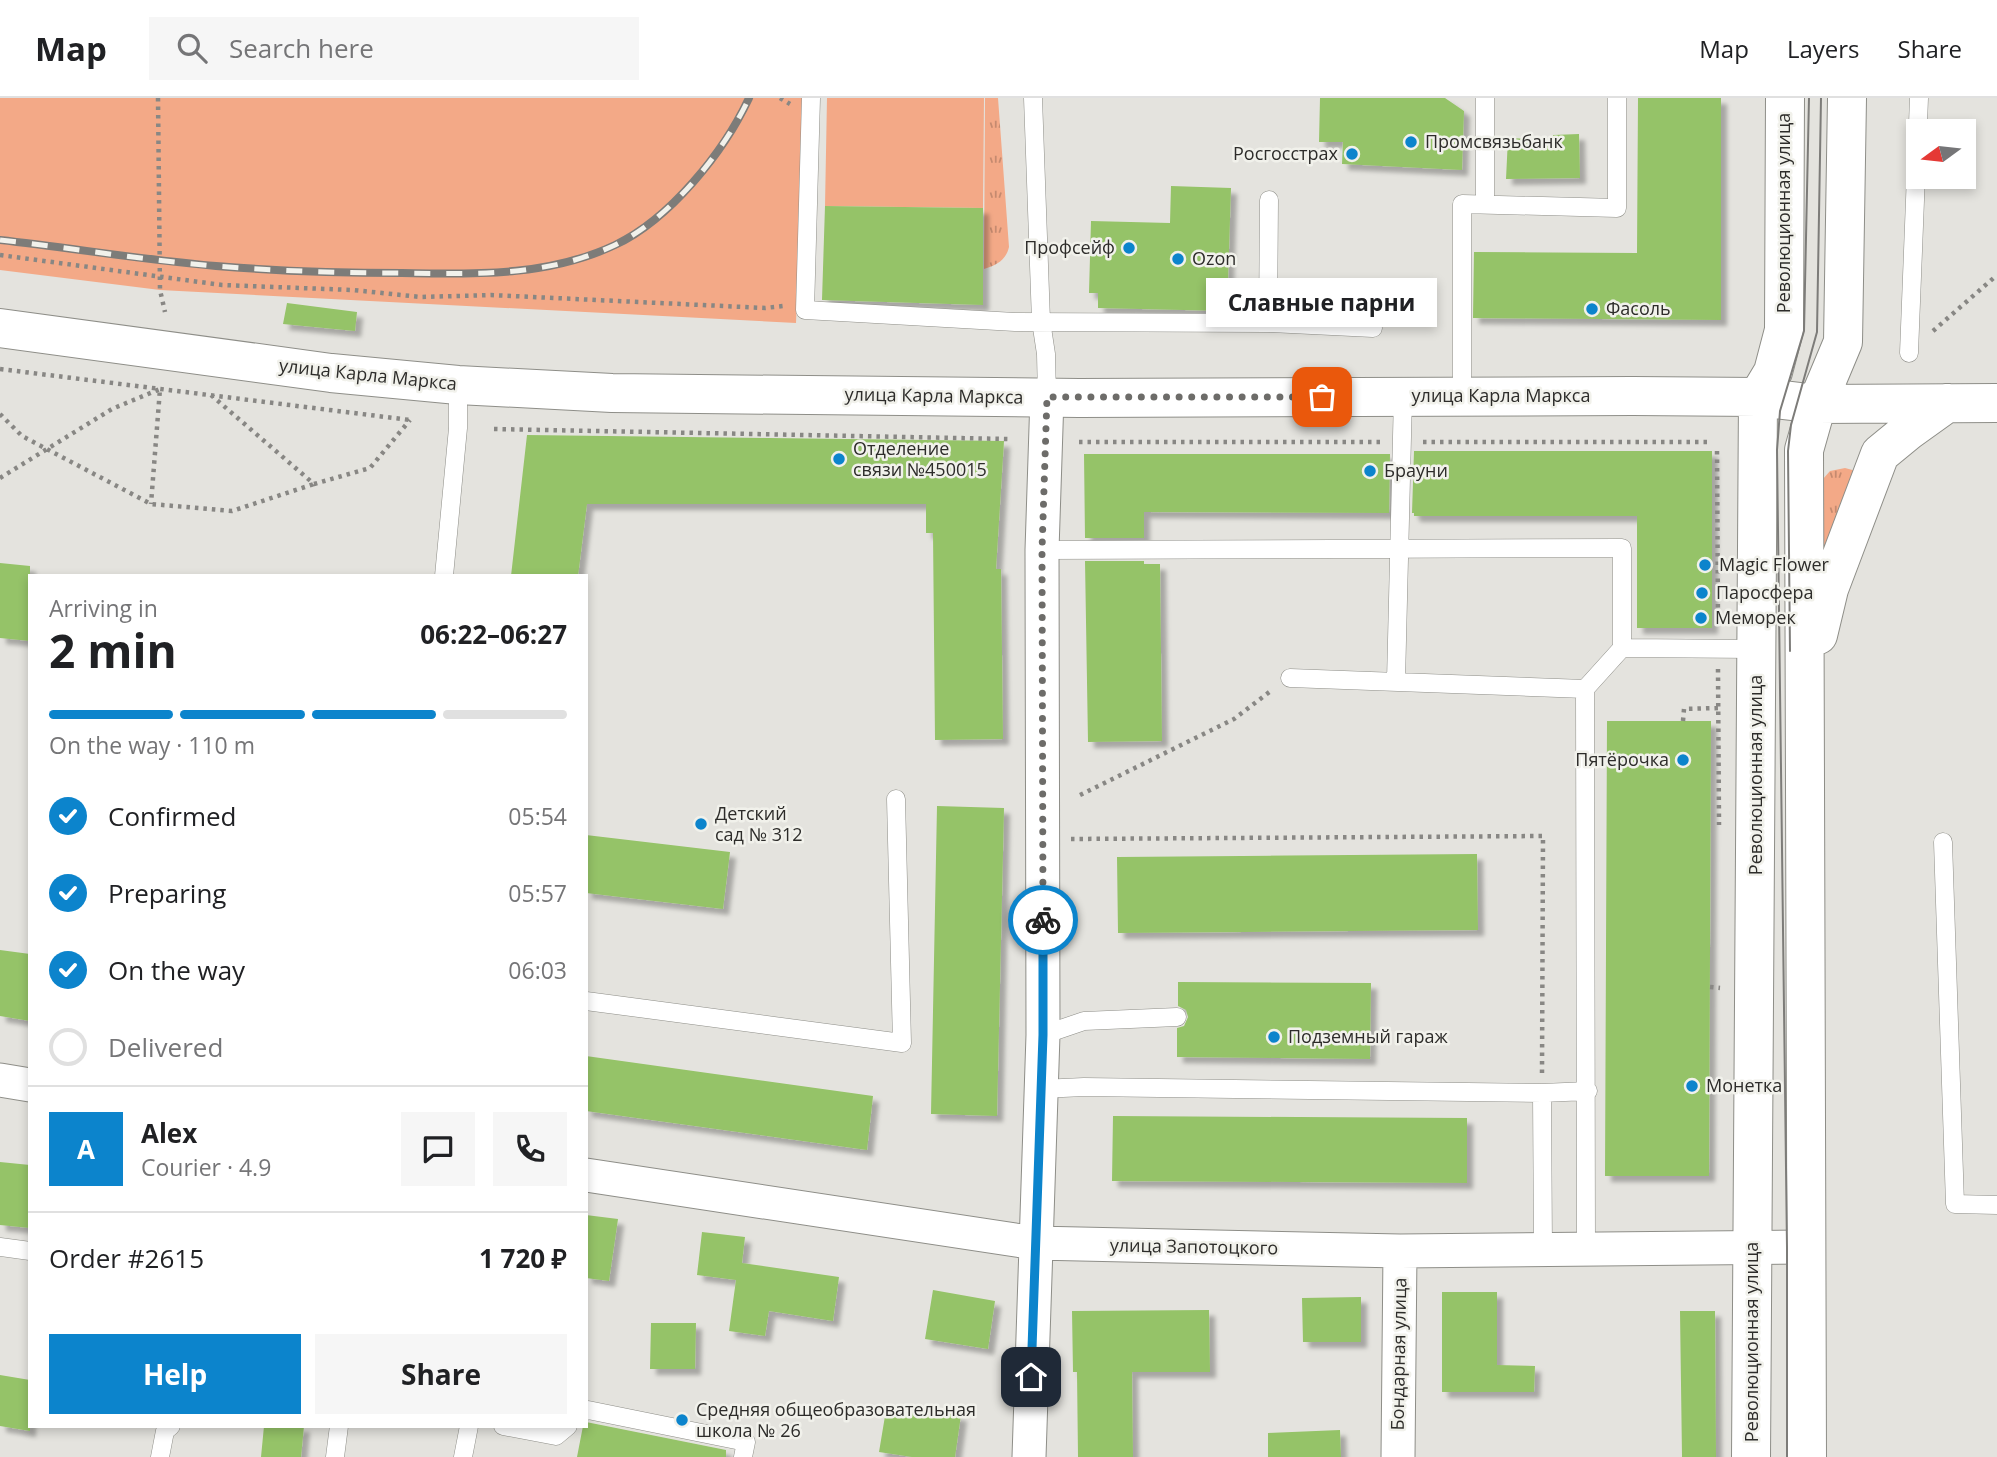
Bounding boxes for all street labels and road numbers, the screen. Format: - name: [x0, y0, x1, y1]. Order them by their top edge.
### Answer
- street label: Революционная улица: [1771, 113, 1795, 313]
- street label: улица Карла Маркса: [278, 353, 458, 395]
- street label: улица Карла Маркса: [844, 381, 1024, 409]
- street label: улица Карла Маркса: [1412, 383, 1590, 407]
- street label: Революционная улица: [1743, 675, 1767, 875]
- street label: улица Запотоцкого: [1110, 1233, 1278, 1259]
- street label: Революционная улица: [1739, 1242, 1763, 1442]
- street label: Бондарная улица: [1385, 1277, 1411, 1431]

